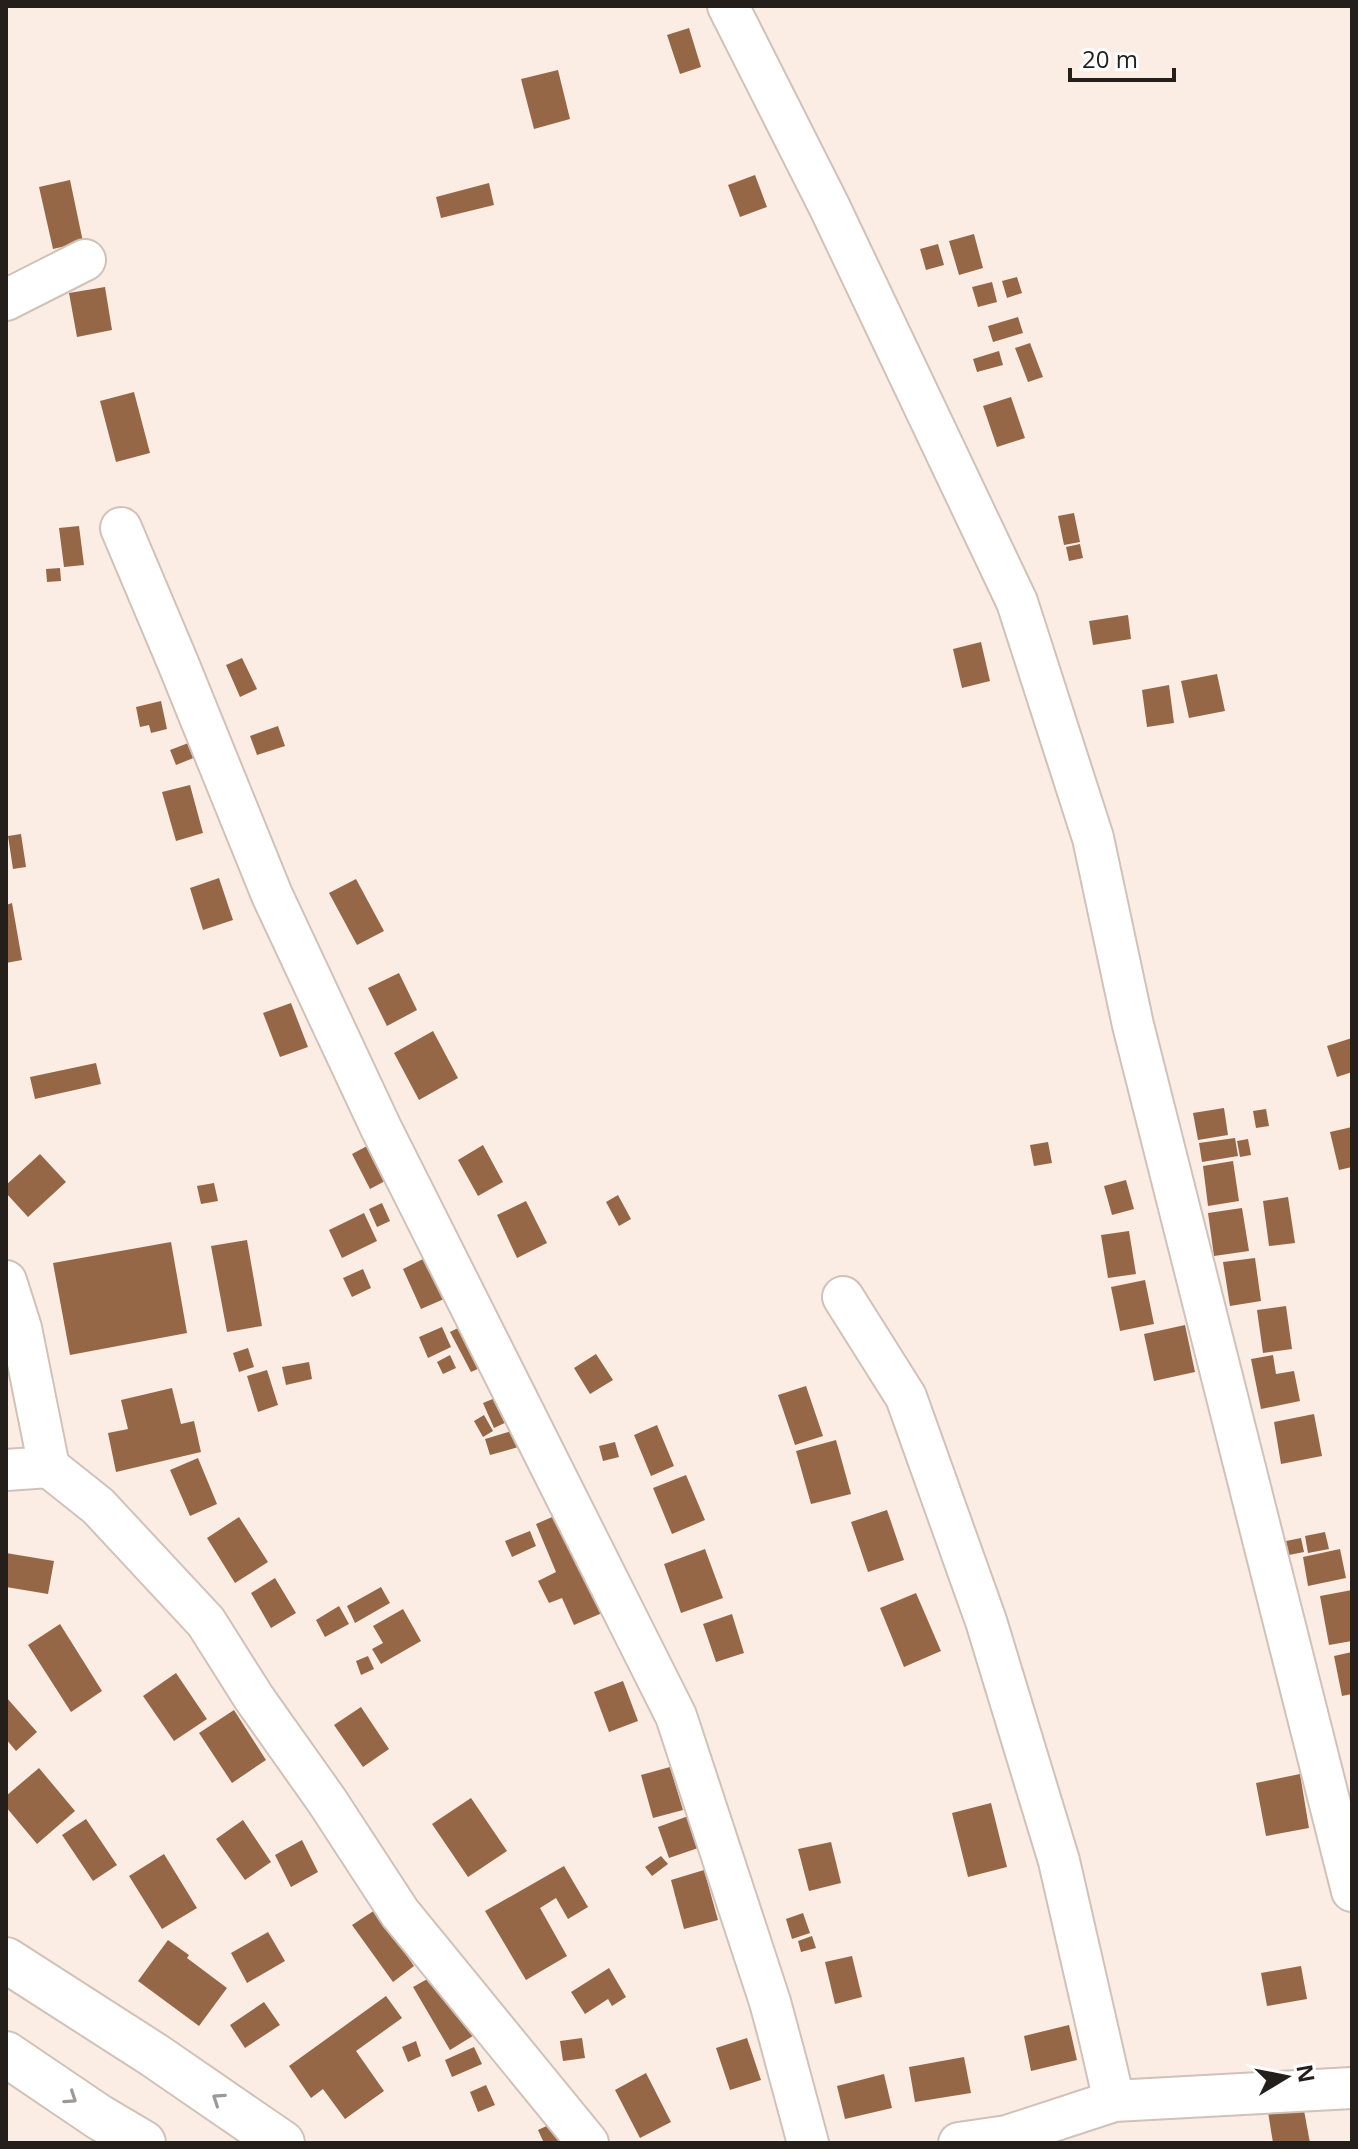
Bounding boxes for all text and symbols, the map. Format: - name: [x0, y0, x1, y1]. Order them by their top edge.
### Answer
- scale bar: [1070, 32, 1174, 82]
- text: 20 m: [1082, 42, 1138, 75]
- north arrow: [1246, 2037, 1326, 2117]
- text: N: [1290, 2062, 1323, 2085]
- one-way arrow: [62, 2088, 76, 2103]
- one-way arrow: [212, 2094, 226, 2109]

